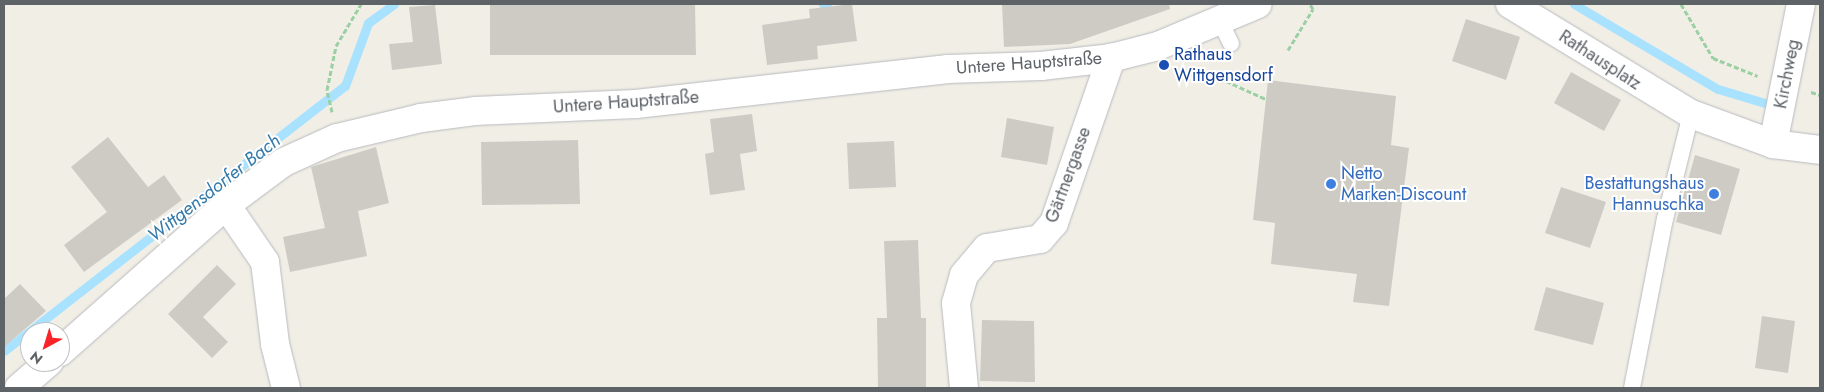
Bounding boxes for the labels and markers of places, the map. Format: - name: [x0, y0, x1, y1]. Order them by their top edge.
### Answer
- place label: Rathaus Wittgensdorf: [1174, 44, 1273, 86]
- marker: Rathaus Wittgensdorf: [1158, 59, 1170, 71]
- place label: Netto Marken-Discount: [1341, 163, 1466, 205]
- place label: Bestattungshaus Hannuschka: [1585, 173, 1704, 215]
- marker: Netto Marken-Discount: [1325, 178, 1337, 190]
- marker: Bestattungshaus Hannuschka: [1708, 188, 1720, 200]

